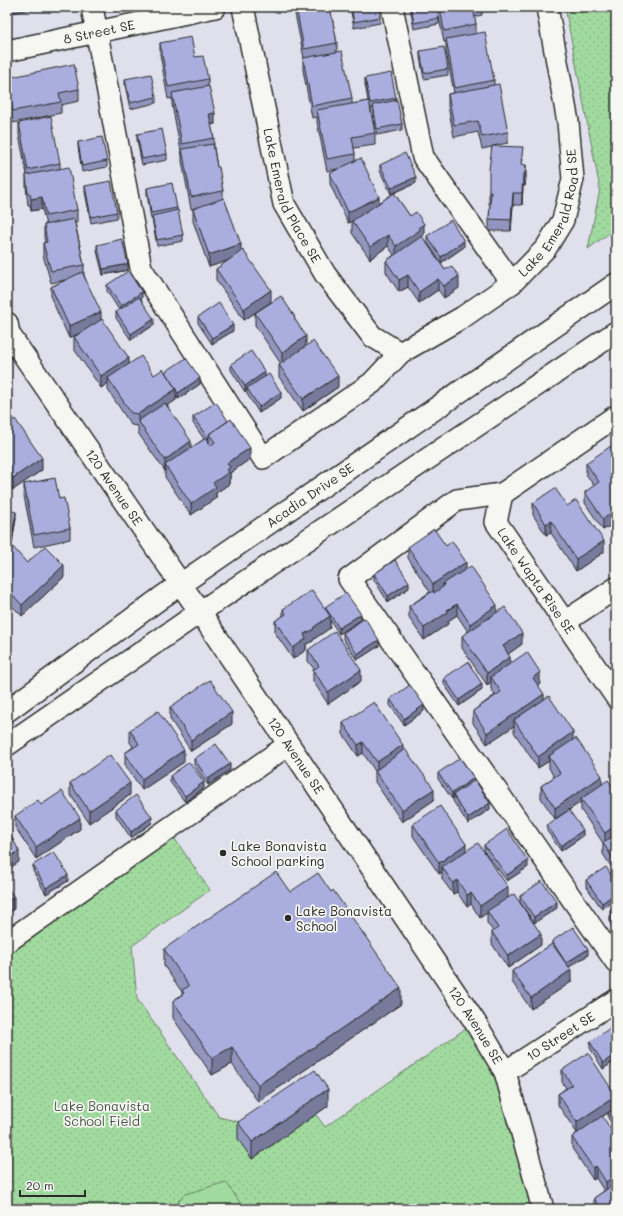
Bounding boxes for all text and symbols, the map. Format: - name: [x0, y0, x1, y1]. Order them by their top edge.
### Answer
- street label: 8 Street SE: [62, 15, 136, 47]
- street label: Lake Emerald Place SE: [260, 126, 326, 266]
- street label: Lake Emerald Road SE: [514, 148, 581, 280]
- street label: 120 Avenue SE: [82, 445, 147, 528]
- street label: Acadia Drive SE: [262, 459, 357, 531]
- street label: Lake Wapta Rise SE: [494, 524, 579, 637]
- street label: 120 Avenue SE: [265, 713, 328, 797]
- place label: Lake Bonavista School parking: [231, 837, 327, 869]
- marker: Lake Bonavista School parking: [218, 848, 228, 858]
- place label: Lake Bonavista School: [296, 902, 392, 934]
- marker: Lake Bonavista School: [283, 913, 293, 923]
- street label: 120 Avenue SE: [445, 982, 507, 1067]
- street label: 10 Street SE: [523, 1007, 598, 1064]
- park label: Lake Bonavista School Field: [54, 1097, 150, 1129]
- scale bar: [20, 1172, 85, 1198]
- text: 20 m: [26, 1177, 54, 1193]

